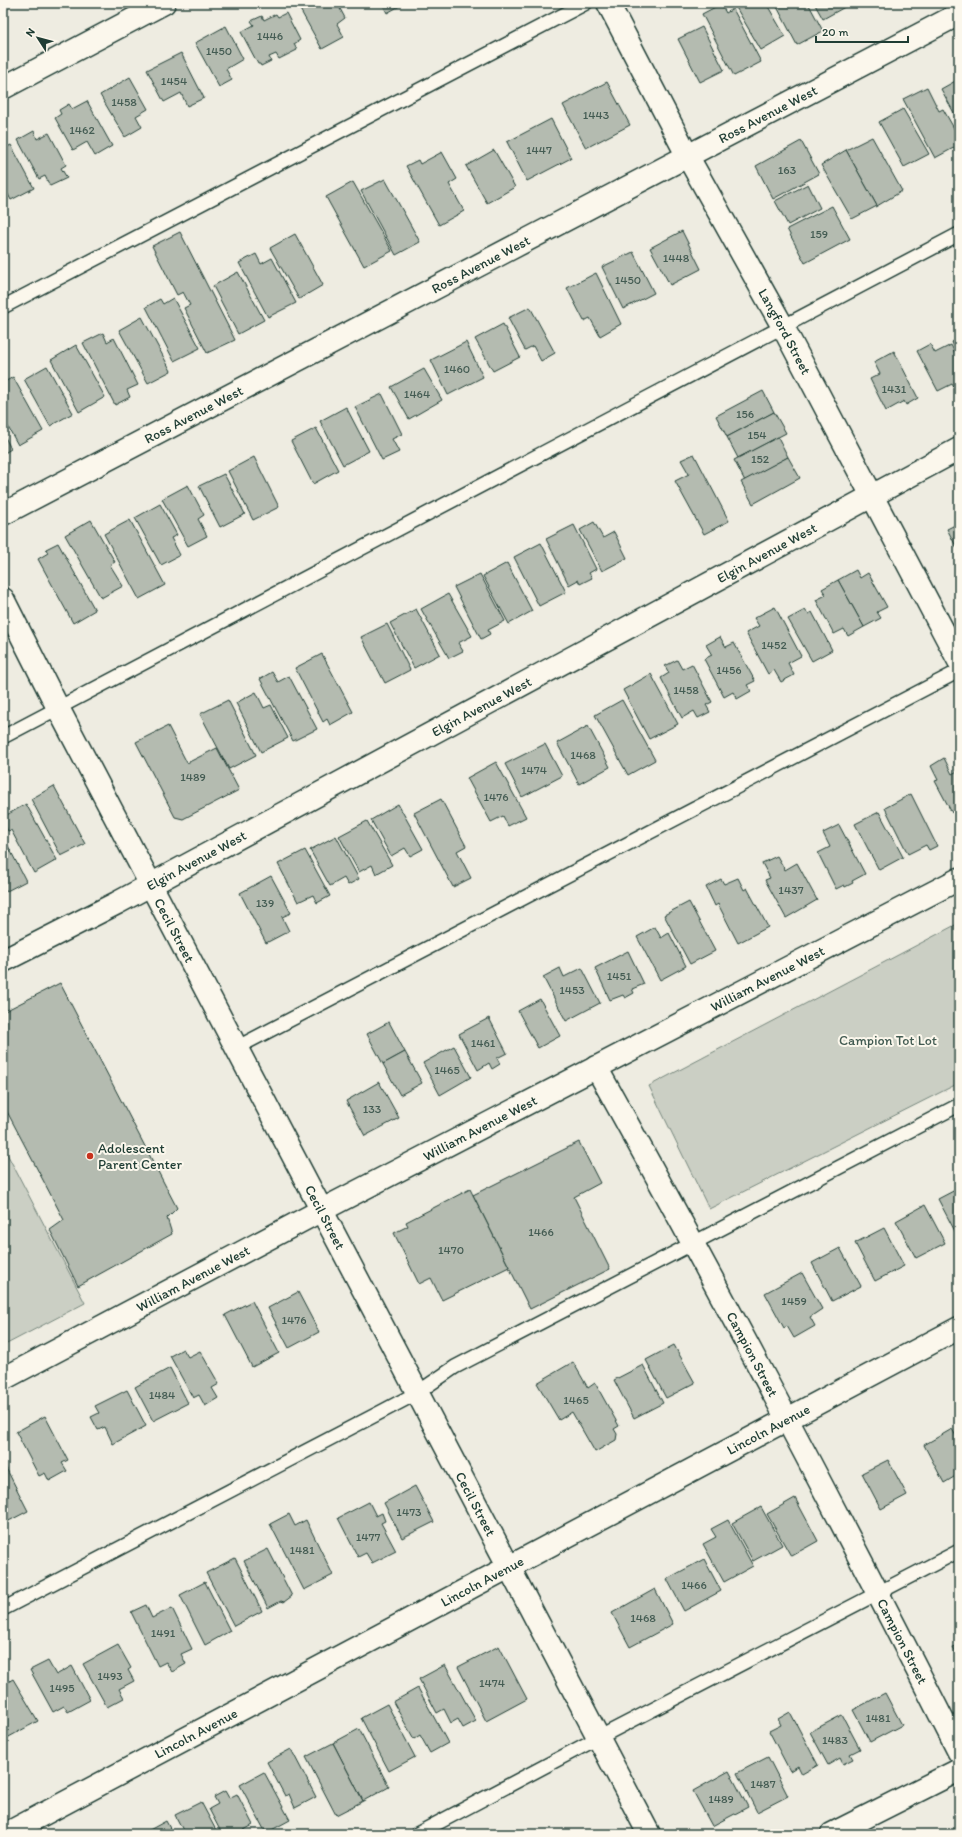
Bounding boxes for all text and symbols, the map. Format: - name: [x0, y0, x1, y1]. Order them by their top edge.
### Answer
- north arrow: [18, 18, 58, 58]
- scale bar: [816, 18, 908, 44]
- text: 20 m: [822, 25, 849, 39]
- text: N: [23, 26, 38, 39]
- house number: 1446: [257, 29, 283, 43]
- house number: 1450: [206, 44, 232, 58]
- house number: 1454: [161, 74, 187, 88]
- street label: Ross Avenue West: [715, 81, 820, 147]
- house number: 1458: [111, 95, 137, 109]
- house number: 1443: [583, 108, 610, 122]
- house number: 1462: [69, 123, 95, 137]
- house number: 1447: [526, 143, 552, 157]
- house number: 163: [778, 163, 797, 177]
- house number: 159: [810, 227, 828, 241]
- street label: Ross Avenue West: [428, 231, 533, 297]
- house number: 1448: [663, 251, 690, 265]
- house number: 1450: [615, 273, 641, 287]
- street label: Langford Street: [755, 285, 815, 377]
- house number: 1460: [444, 362, 470, 376]
- street label: Ross Avenue West: [141, 382, 246, 447]
- house number: 1431: [882, 382, 907, 396]
- house number: 1464: [404, 387, 430, 401]
- house number: 156: [736, 407, 754, 421]
- house number: 154: [747, 428, 767, 442]
- house number: 152: [751, 452, 770, 466]
- street label: Elgin Avenue West: [714, 519, 820, 587]
- house number: 1452: [761, 638, 787, 652]
- house number: 1456: [716, 663, 742, 677]
- street label: Elgin Avenue West: [429, 673, 534, 740]
- house number: 1458: [673, 683, 699, 697]
- house number: 1468: [570, 748, 596, 762]
- house number: 1474: [521, 763, 547, 777]
- house number: 1489: [180, 770, 206, 784]
- house number: 1476: [483, 790, 509, 804]
- street label: Elgin Avenue West: [143, 826, 249, 894]
- house number: 1437: [778, 883, 804, 897]
- street label: Cecil Street: [151, 895, 198, 965]
- house number: 139: [256, 896, 274, 910]
- street label: William Avenue West: [708, 942, 827, 1015]
- house number: 1451: [607, 969, 632, 983]
- house number: 1453: [559, 983, 585, 997]
- park label: Campion Tot Lot: [839, 1032, 937, 1049]
- house number: 1461: [471, 1036, 496, 1050]
- house number: 1465: [434, 1063, 460, 1077]
- street label: William Avenue West: [420, 1091, 540, 1165]
- house number: 133: [363, 1102, 382, 1116]
- place label: Adolescent Parent Center: [98, 1140, 182, 1173]
- marker: Adolescent Parent Center: [85, 1151, 95, 1161]
- street label: Cecil Street: [301, 1182, 349, 1252]
- house number: 1466: [528, 1225, 554, 1239]
- street label: William Avenue West: [133, 1241, 253, 1315]
- house number: 1470: [438, 1243, 464, 1257]
- house number: 1459: [781, 1294, 807, 1308]
- street label: Campion Street: [723, 1309, 782, 1400]
- house number: 1476: [281, 1313, 307, 1327]
- house number: 1484: [149, 1388, 175, 1402]
- house number: 1465: [563, 1393, 589, 1407]
- street label: Lincoln Avenue: [724, 1400, 813, 1458]
- street label: Cecil Street: [452, 1469, 500, 1539]
- house number: 1473: [396, 1505, 422, 1519]
- house number: 1477: [356, 1530, 380, 1544]
- house number: 1481: [290, 1543, 315, 1557]
- street label: Lincoln Avenue: [438, 1552, 527, 1610]
- house number: 1466: [681, 1578, 707, 1592]
- street label: Campion Street: [874, 1596, 931, 1687]
- house number: 1468: [630, 1611, 656, 1625]
- house number: 1491: [151, 1626, 176, 1640]
- house number: 1493: [97, 1669, 123, 1683]
- house number: 1474: [479, 1676, 505, 1690]
- house number: 1495: [49, 1681, 75, 1695]
- street label: Lincoln Avenue: [151, 1704, 241, 1762]
- house number: 1481: [866, 1711, 891, 1725]
- house number: 1483: [822, 1733, 848, 1747]
- house number: 1487: [750, 1777, 776, 1791]
- house number: 1489: [708, 1792, 734, 1806]

